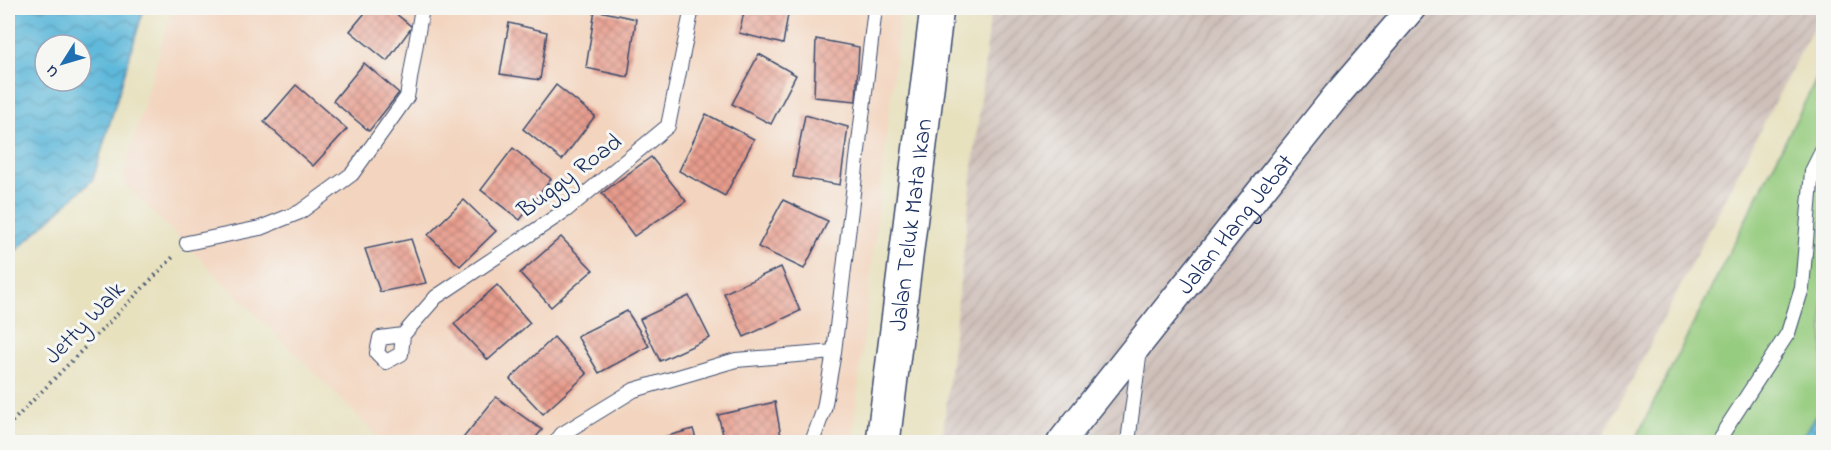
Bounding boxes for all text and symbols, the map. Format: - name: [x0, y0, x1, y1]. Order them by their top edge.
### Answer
- north arrow: [33, 33, 93, 93]
- text: U: [40, 60, 65, 82]
- street label: Jalan Teluk Mata Ikan: [882, 117, 943, 333]
- street label: Buggy Road: [510, 126, 631, 229]
- street label: Jalan Hang Jebat: [1170, 147, 1304, 303]
- street label: Jetty Walk: [37, 274, 136, 374]

